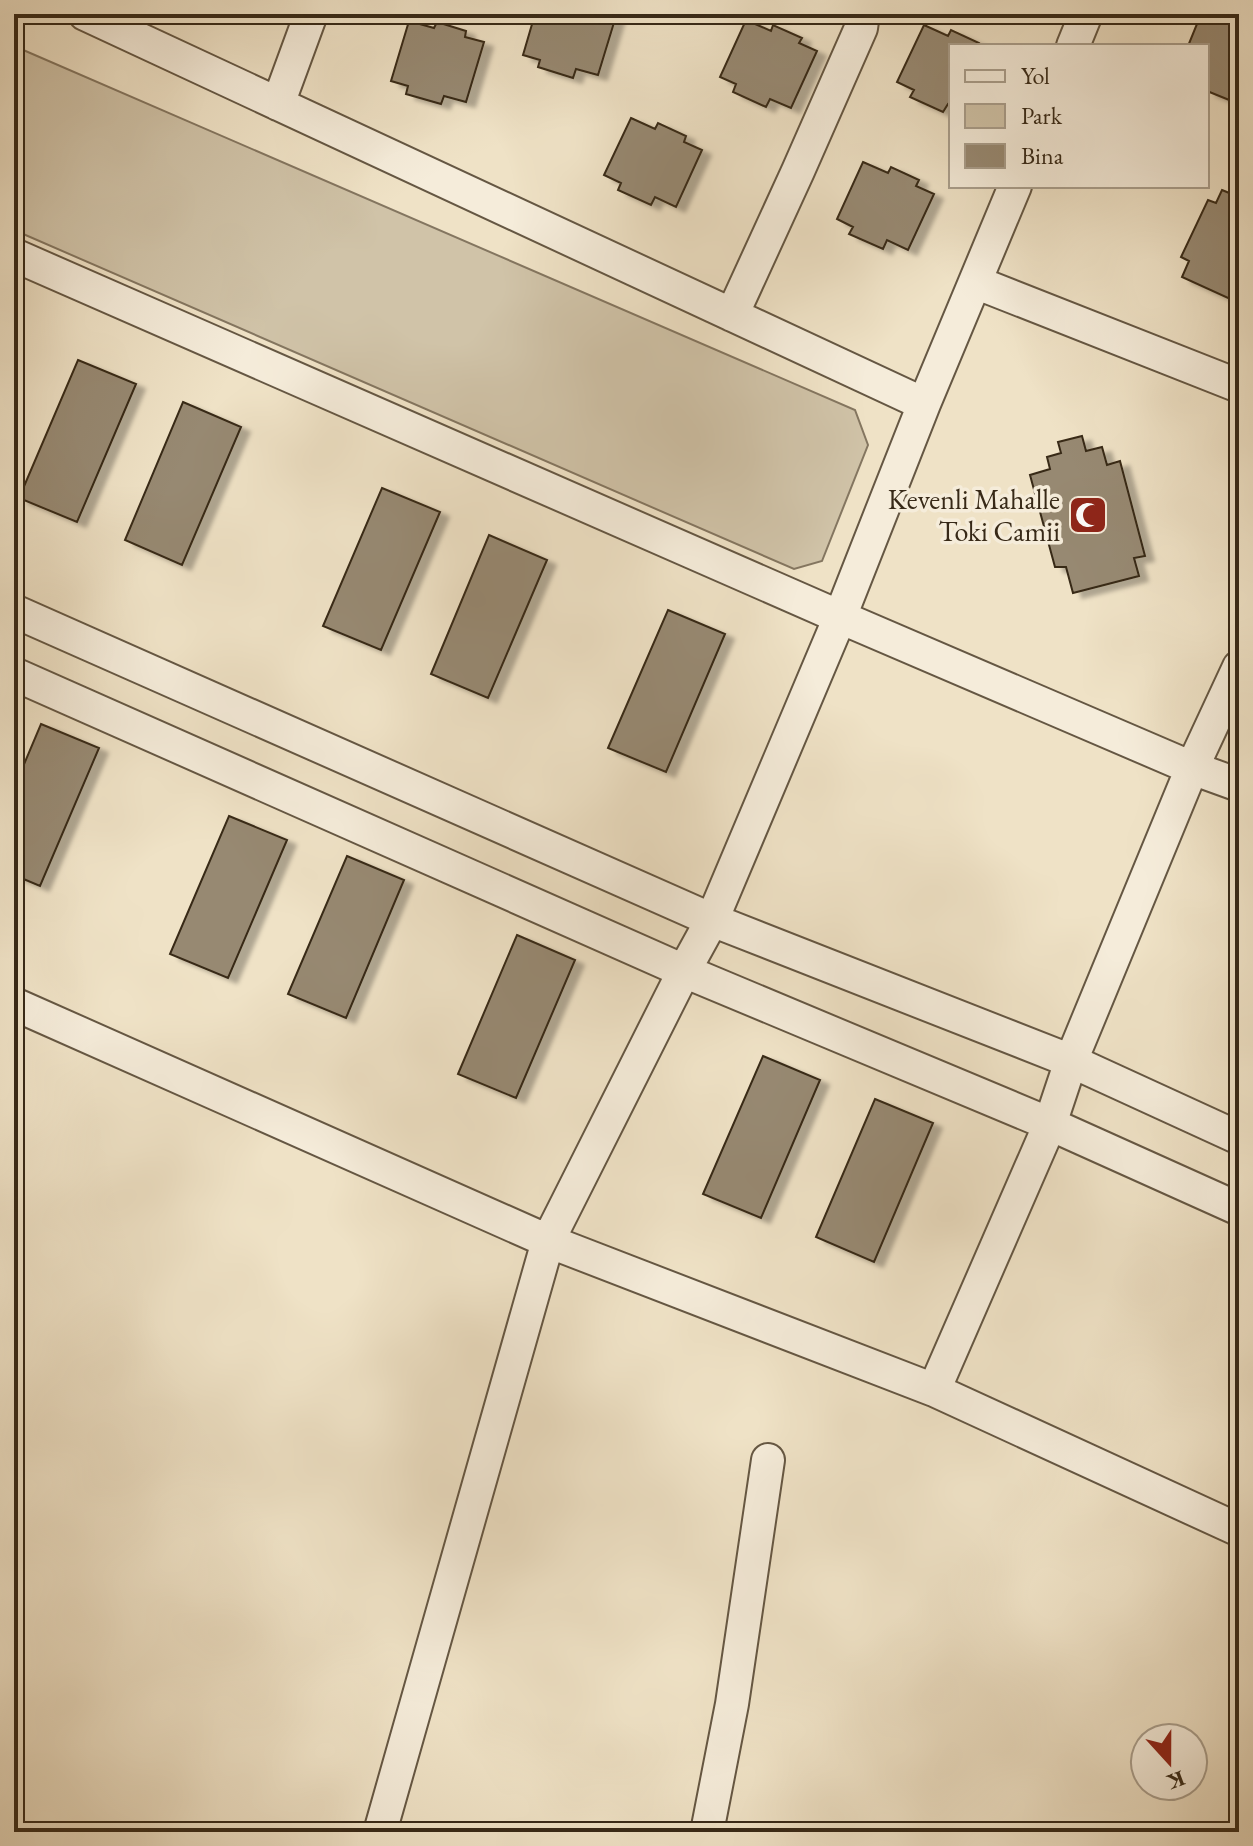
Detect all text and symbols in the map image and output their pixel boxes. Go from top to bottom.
legend [949,44,1209,188]
text: Yol [1021,60,1050,91]
text: Park [1021,100,1063,131]
text: Bina [1021,140,1064,171]
place label: Kevenli Mahalle Toki Camii [888,481,1060,549]
mosque icon: Kevenli Mahalle Toki Camii [1067,494,1109,536]
north arrow [1129,1722,1209,1802]
text: K [1163,1764,1189,1797]

